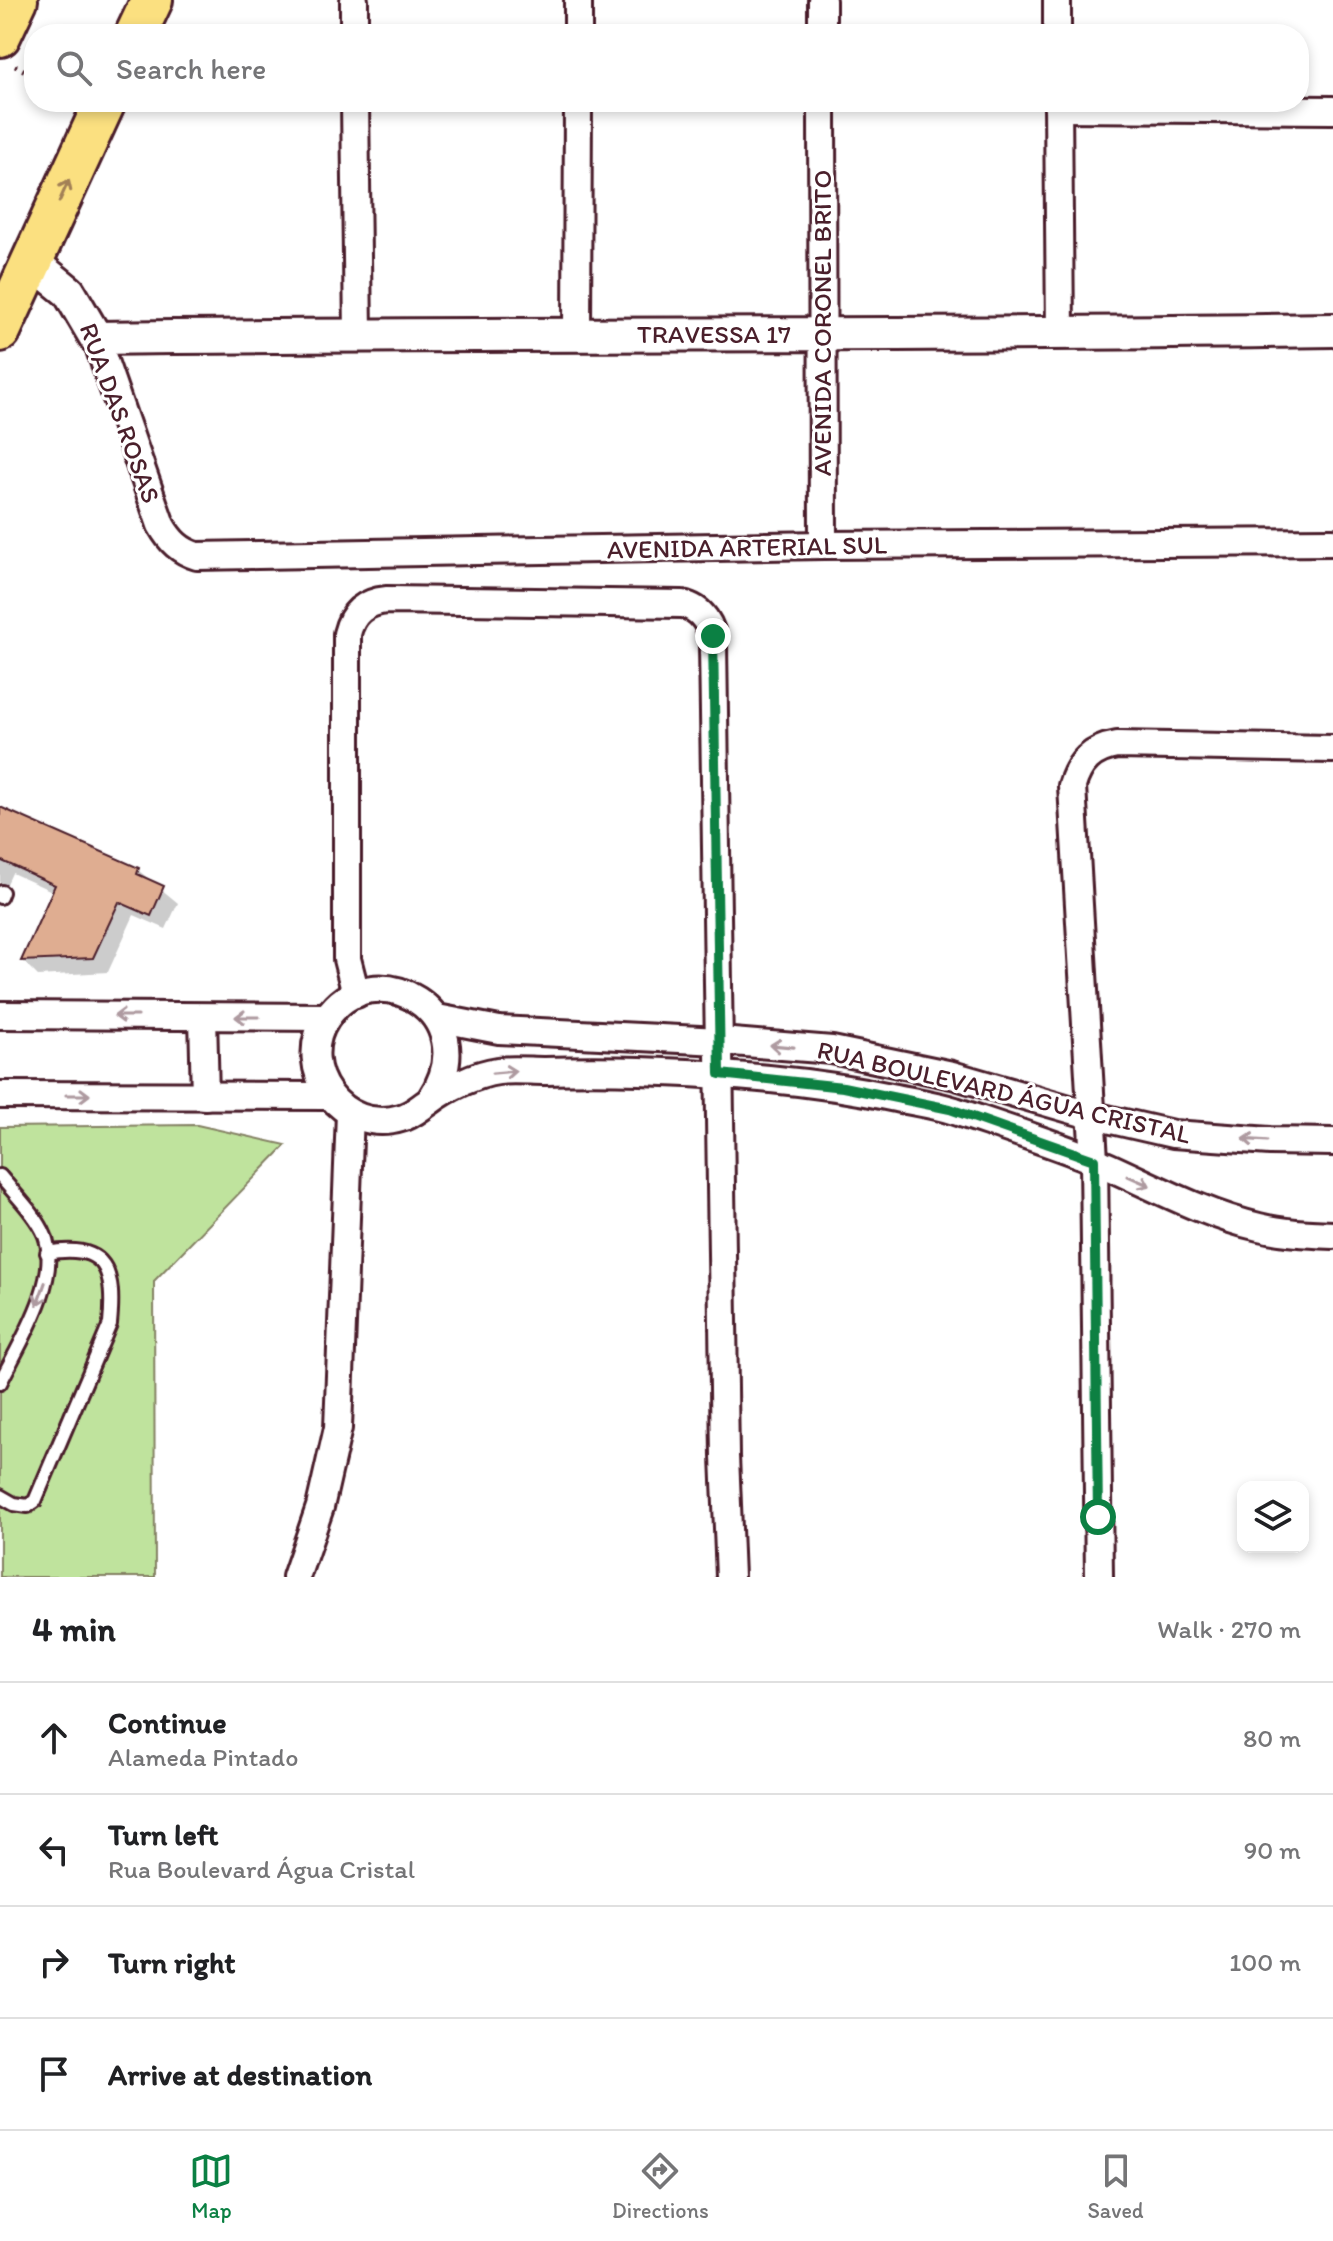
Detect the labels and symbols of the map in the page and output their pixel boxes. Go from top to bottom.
street label: AVENIDA CORONEL BRITO [806,170,838,476]
one-way arrow [58,180,73,204]
street label: TRAVESSA 17 [637,318,791,350]
street label: RUA DAS ROSAS [73,319,167,507]
street label: AVENIDA ARTERIAL SUL [607,529,887,565]
route end [695,618,731,654]
one-way arrow [113,1008,140,1024]
one-way arrow [234,1009,261,1025]
street label: RUA BOULEVARD ÁGUA CRISTAL [814,1033,1194,1151]
one-way arrow [769,1038,796,1053]
one-way arrow [490,1064,517,1079]
one-way arrow [64,1088,91,1103]
one-way arrow [1242,1132,1269,1147]
one-way arrow [1127,1174,1151,1189]
one-way arrow [33,1281,47,1305]
route start [1080,1499,1116,1535]

